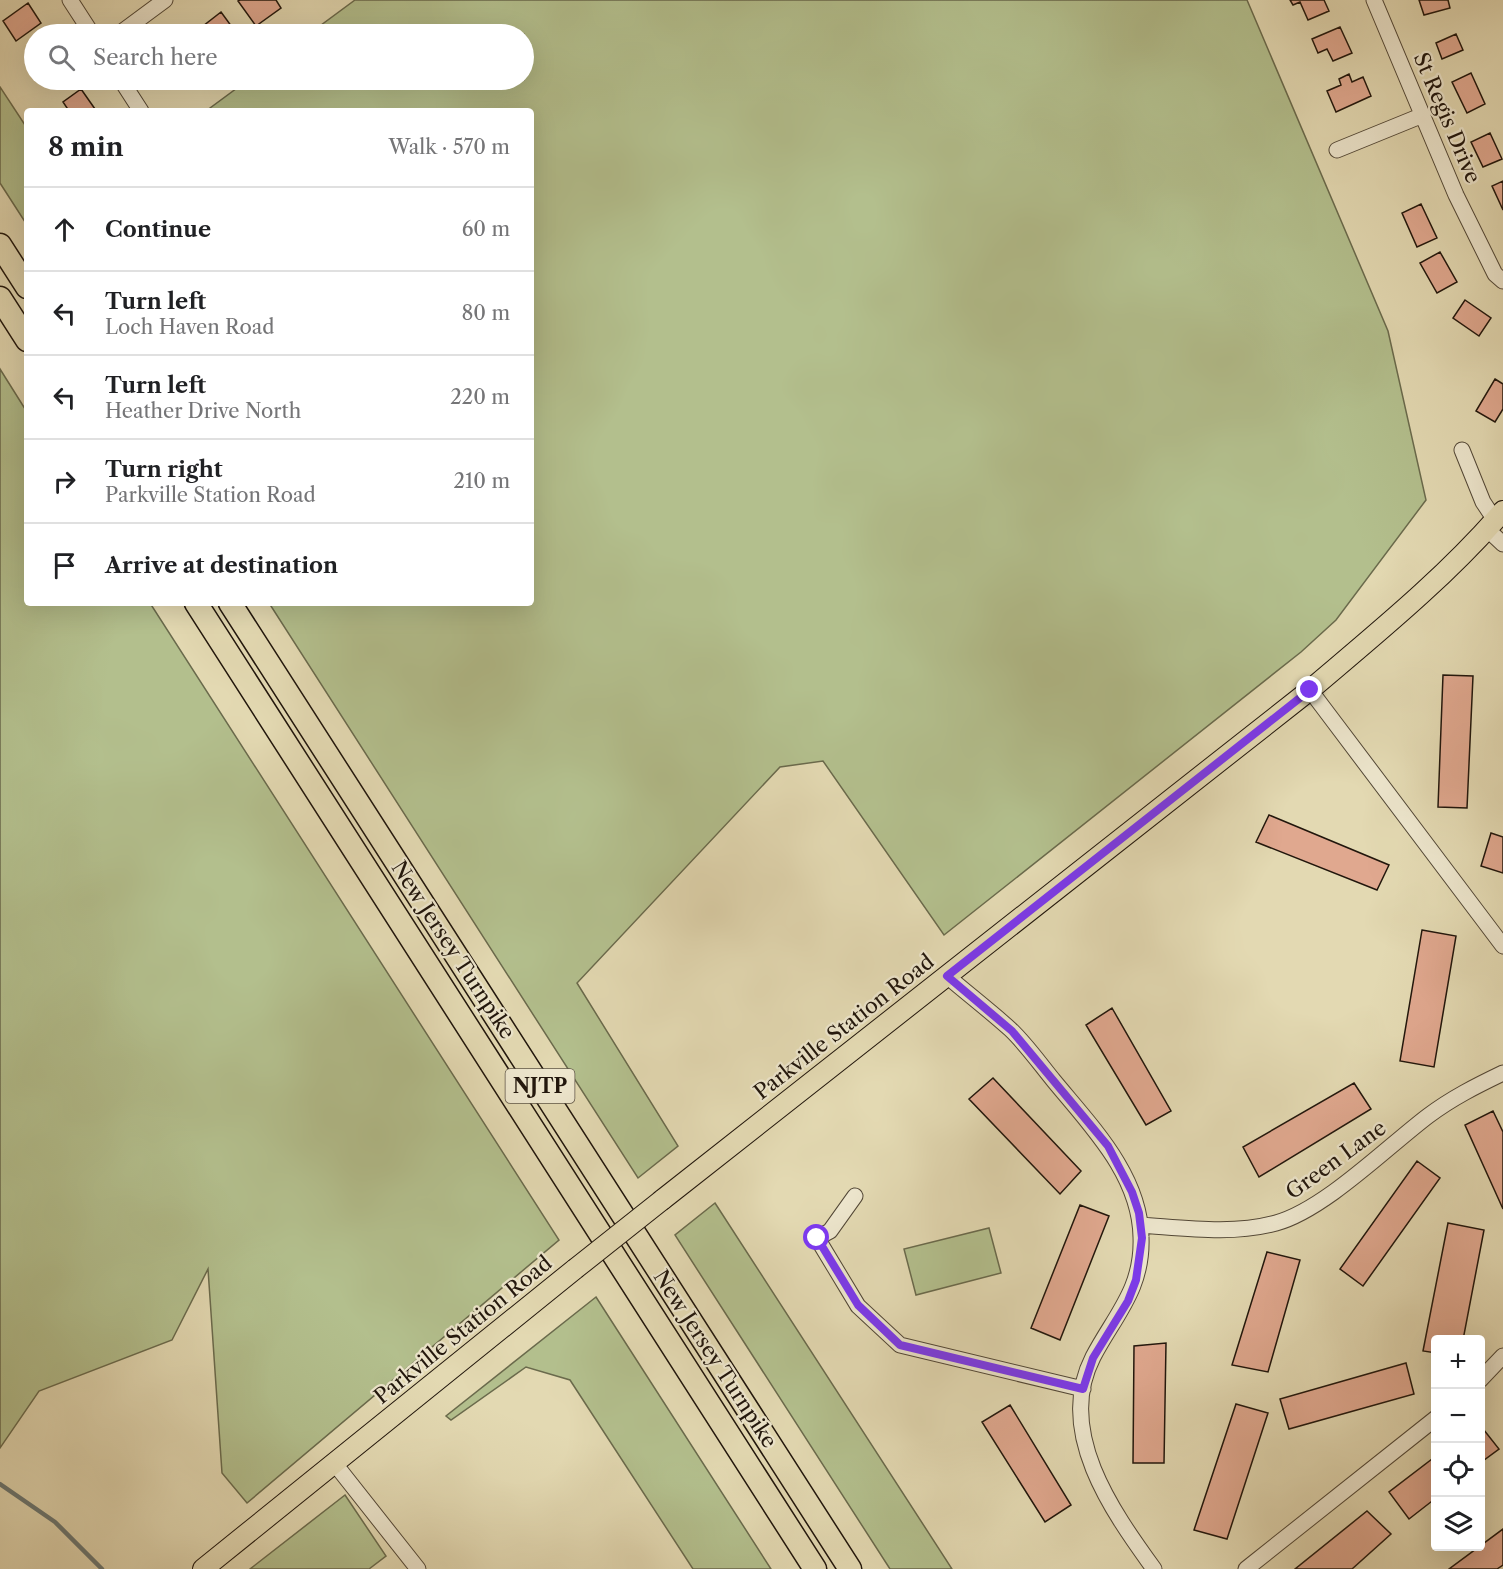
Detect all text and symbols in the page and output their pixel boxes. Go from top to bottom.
search box [24,24,534,90]
icon: search [45,41,78,74]
text: Search here [93,44,218,71]
street label: St Regis Drive [1409,49,1486,187]
text: 8 min [48,131,124,163]
text: Walk · 570 m [389,135,510,159]
icon: ahead [48,213,81,246]
text: Continue [105,216,211,243]
text: 60 m [462,217,510,241]
text: Turn left [105,288,206,315]
icon: left [48,297,81,330]
text: 80 m [462,301,510,325]
text: Loch Haven Road [105,315,275,339]
text: Turn left [105,372,206,399]
icon: left [48,381,81,414]
text: 220 m [450,385,510,409]
text: Heather Drive North [105,399,301,423]
text: Turn right [105,456,223,483]
icon: right [48,465,81,498]
text: 210 m [453,469,510,493]
text: Parkville Station Road [105,483,316,507]
icon: arrive [48,549,81,582]
text: Arrive at destination [105,552,338,579]
route end [1296,676,1322,702]
street label: New Jersey Turnpike [386,856,520,1043]
street label: Parkville Station Road [749,949,939,1105]
road number: NJTP [506,1069,574,1103]
street label: Green Lane [1281,1115,1391,1204]
route start [803,1224,829,1250]
street label: Parkville Station Road [369,1250,557,1409]
street label: New Jersey Turnpike [648,1265,782,1452]
map controls [1431,1335,1485,1551]
button: + [1431,1335,1485,1389]
button: − [1431,1389,1485,1443]
button: locate [1431,1443,1485,1497]
button: layers [1431,1497,1485,1551]

